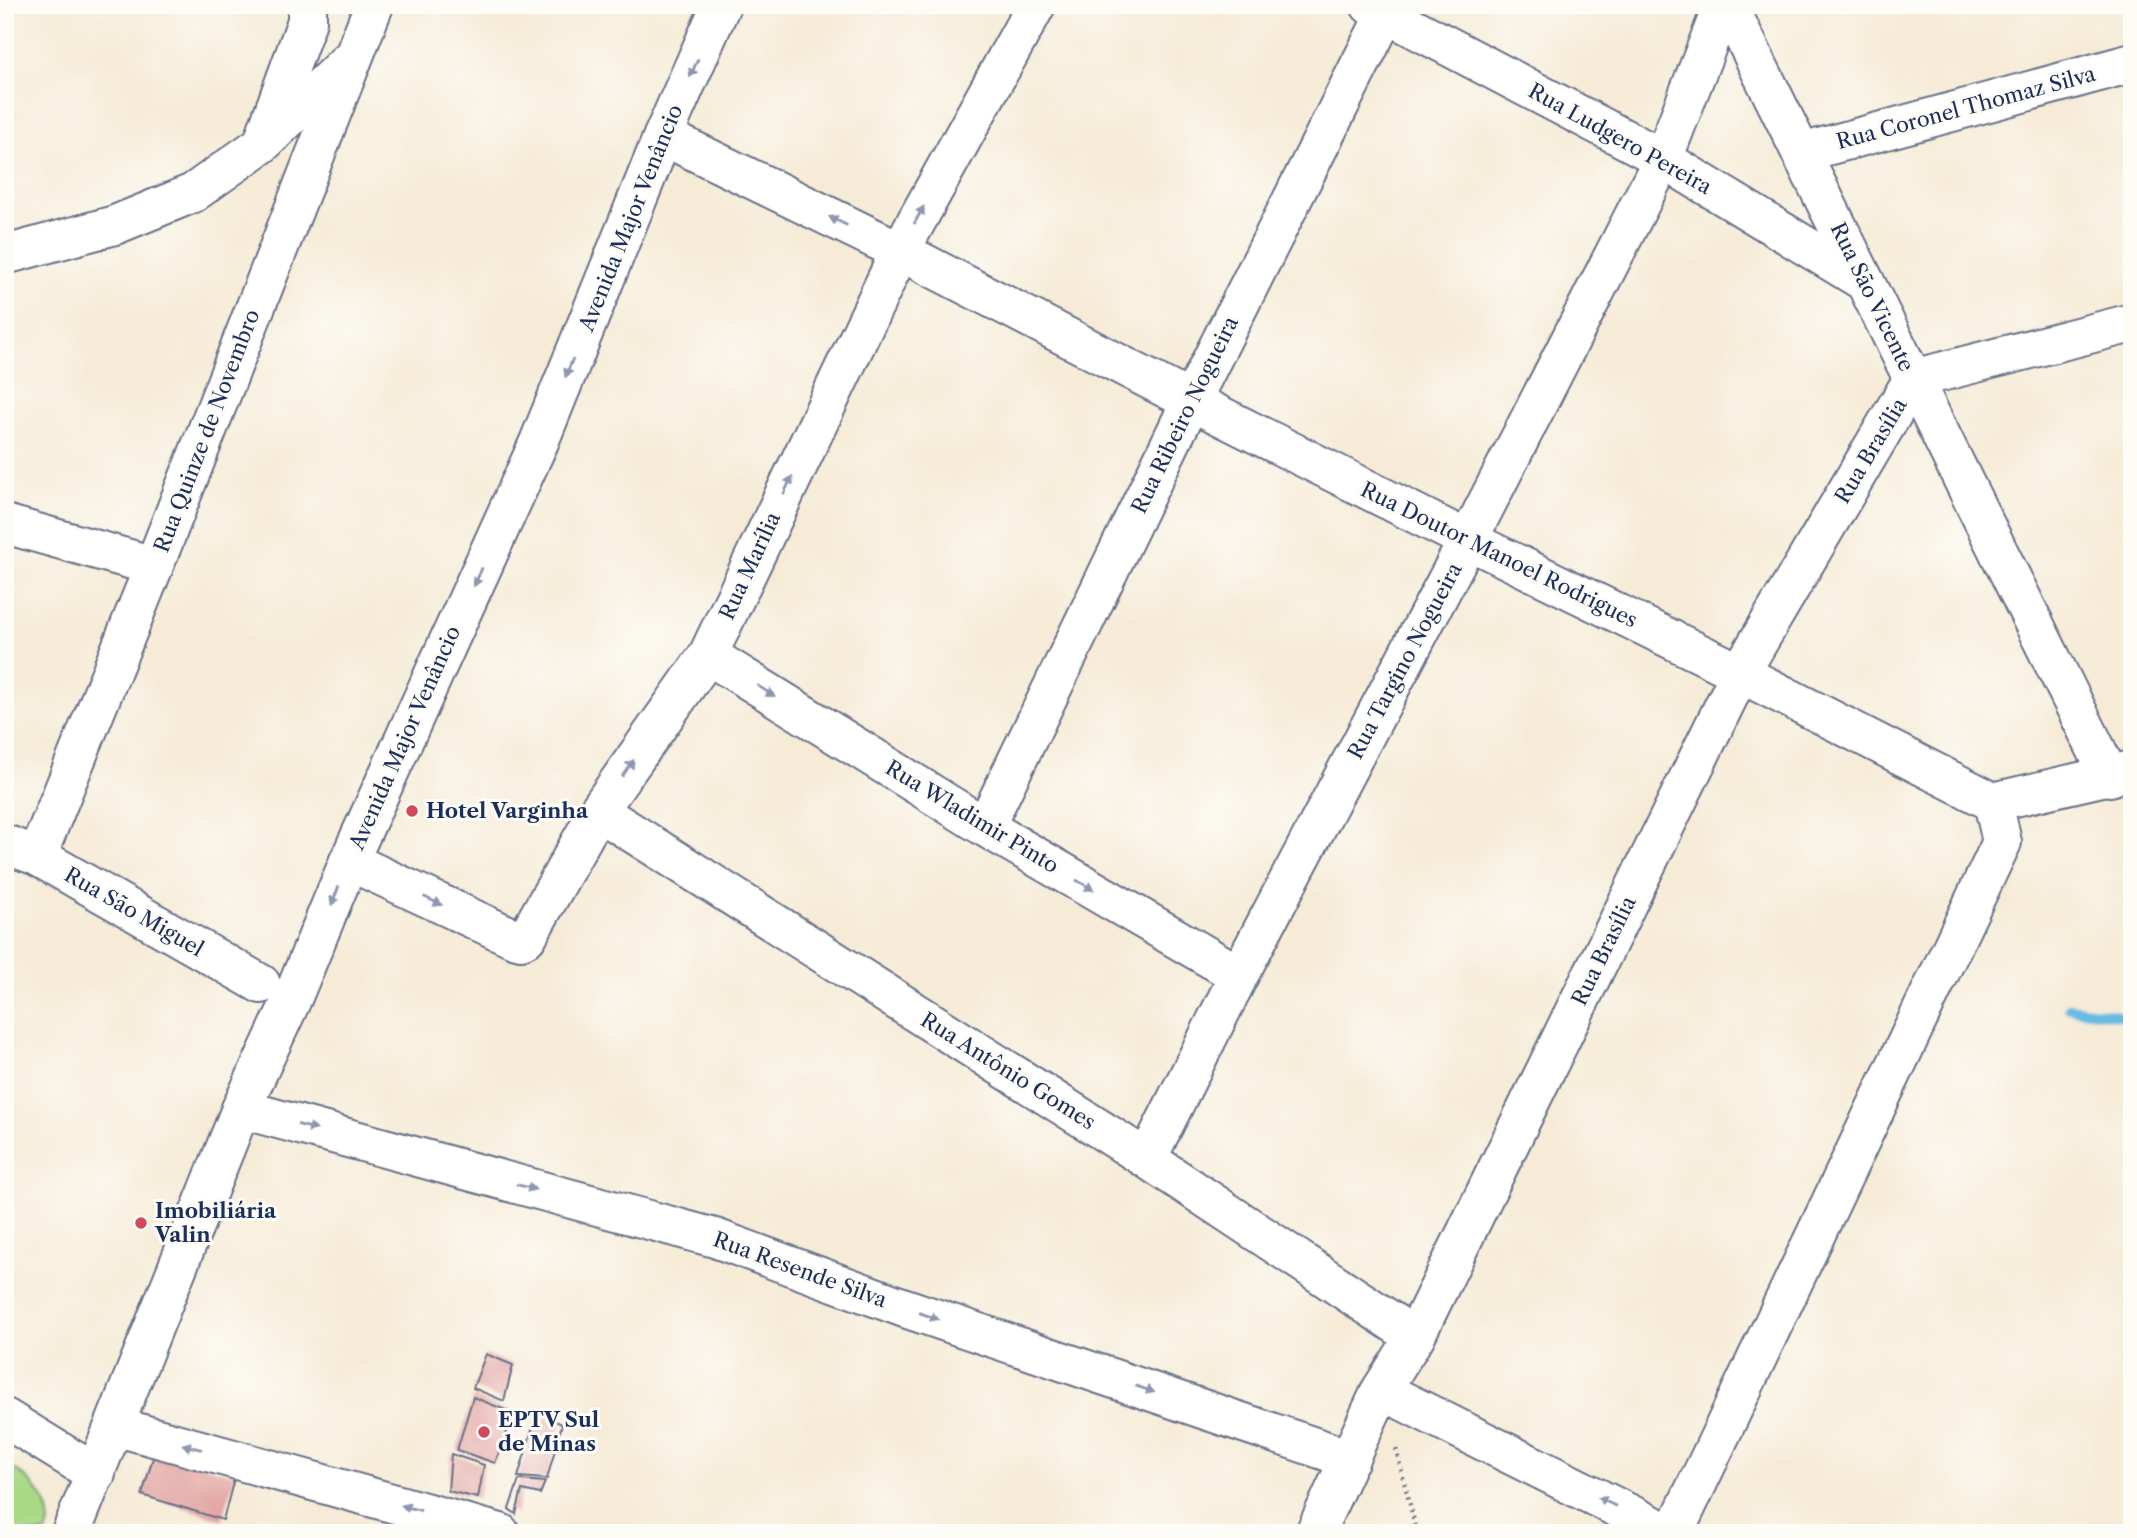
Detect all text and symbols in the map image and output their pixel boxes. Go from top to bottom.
one-way arrow [688,57,699,78]
street label: Rua Coronel Thomaz Silva [1834,61,2099,154]
street label: Rua Ludgero Pereira [1524,78,1717,200]
street label: Avenida Major Venâncio [573,101,688,336]
one-way arrow [913,205,925,225]
one-way arrow [828,215,848,226]
street label: Rua São Vicente [1826,218,1919,375]
street label: Rua Quinze de Novembro [149,306,264,556]
street label: Rua Ribeiro Nogueira [1126,311,1244,517]
one-way arrow [563,358,574,379]
street label: Rua Brasília [1829,393,1912,508]
one-way arrow [783,475,794,496]
street label: Rua Doutor Manoel Rodrigues [1357,477,1642,633]
street label: Rua Marília [714,507,786,624]
street label: Rua Targino Nogueira [1342,558,1467,763]
one-way arrow [472,567,484,587]
street label: Avenida Major Venâncio [343,622,465,855]
one-way arrow [756,684,775,697]
street label: Rua Wladimir Pinto [881,755,1063,878]
one-way arrow [621,759,635,777]
place label: Hotel Varginha [426,798,589,823]
marker: Hotel Varginha [404,803,420,819]
street label: Rua São Miguel [60,862,208,961]
one-way arrow [1076,879,1095,892]
one-way arrow [329,886,340,907]
street label: Rua Brasília [1566,891,1641,1009]
one-way arrow [423,895,443,906]
street label: Rua Antônio Gomes [916,1007,1100,1134]
one-way arrow [296,1122,318,1133]
one-way arrow [516,1182,537,1192]
place label: Imobiliária Valin [154,1198,277,1247]
marker: Imobiliária Valin [133,1215,149,1231]
street label: Rua Resende Silva [710,1227,891,1313]
one-way arrow [919,1311,940,1322]
one-way arrow [1134,1384,1155,1395]
place label: EPTV Sul de Minas [498,1407,599,1456]
marker: EPTV Sul de Minas [476,1424,492,1440]
one-way arrow [181,1442,202,1452]
one-way arrow [1597,1497,1617,1508]
one-way arrow [400,1502,422,1513]

